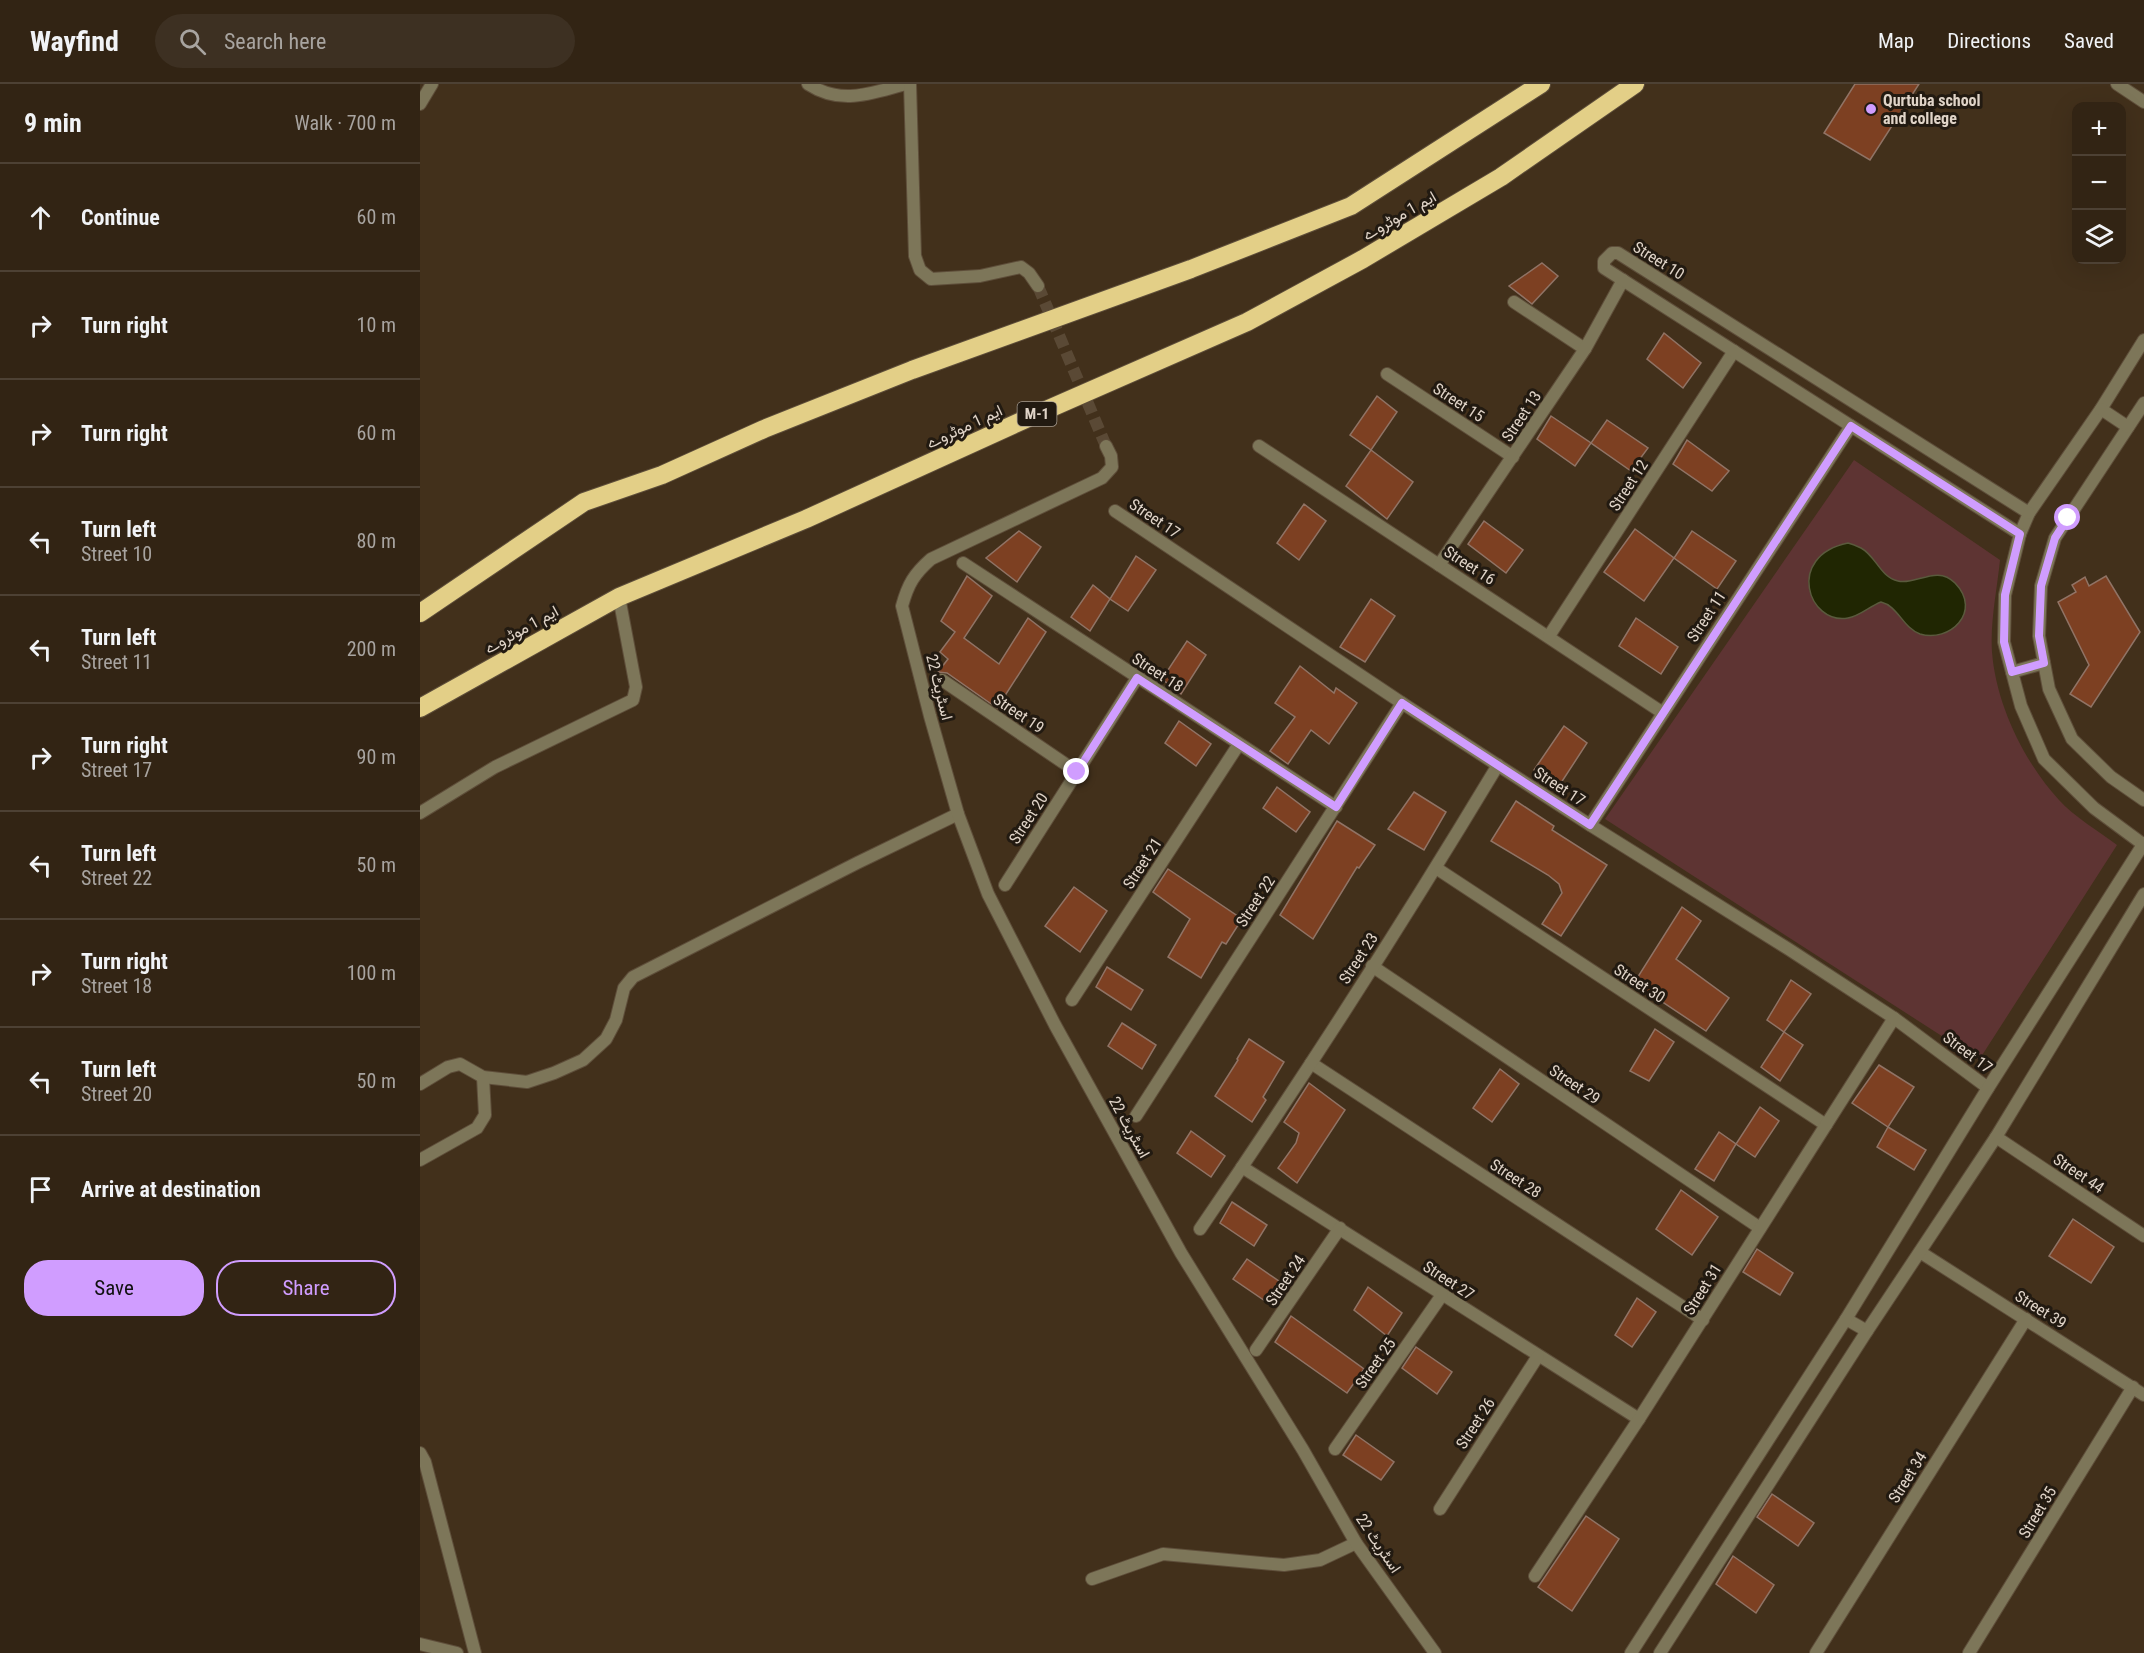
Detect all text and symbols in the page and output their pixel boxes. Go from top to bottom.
search box [155,14,575,68]
text: Wayfind [30,25,119,58]
icon: search [176,25,209,58]
text: Search here [224,29,326,54]
text: Map [1878,29,1914,53]
text: Directions [1947,29,2031,53]
text: Saved [2064,29,2114,53]
place label: Qurtuba school and college [1883,91,1981,128]
marker: Qurtuba school and college [1864,102,1878,116]
map controls [2072,102,2126,264]
button: + [2072,102,2126,156]
text: 9 min [24,108,82,138]
text: Walk · 700 m [295,111,396,135]
button: − [2072,156,2126,210]
street label: ایم 1 موٹروے [1359,187,1440,245]
icon: ahead [24,201,57,234]
text: Continue [81,205,160,230]
text: 60 m [357,205,396,229]
button: layers [2072,210,2126,264]
street label: Street 10 [1630,237,1688,284]
icon: right [24,309,57,342]
text: Turn right [81,313,168,338]
text: 10 m [357,313,396,337]
street label: Street 15 [1430,379,1488,426]
street label: Street 13 [1498,387,1545,445]
street label: ایم 1 موٹروے [923,401,1006,453]
road number: M-1 [1018,402,1056,426]
icon: right [24,417,57,450]
text: Turn right [81,421,168,446]
text: 60 m [357,421,396,445]
street label: Street 12 [1605,456,1652,514]
street label: Street 17 [1126,495,1184,542]
route start [2054,504,2080,530]
text: Turn left [81,517,156,542]
icon: left [24,525,57,558]
text: 80 m [357,529,396,553]
text: Street 10 [81,542,152,566]
street label: Street 16 [1441,542,1499,589]
street label: Street 11 [1683,587,1730,645]
street label: ایم 1 موٹروے [481,601,562,658]
text: Turn left [81,625,156,650]
icon: left [24,633,57,666]
text: 200 m [347,637,396,661]
street label: Street 18 [1129,649,1187,696]
text: Street 11 [81,650,152,674]
street label: اسٹریٹ 22 [921,652,957,722]
street label: Street 19 [990,690,1048,737]
text: Turn right [81,733,168,758]
icon: right [24,741,57,774]
text: 90 m [357,745,396,769]
text: Street 17 [81,758,152,782]
route end [1063,758,1089,784]
street label: Street 17 [1531,763,1589,810]
street label: Street 20 [1005,789,1052,847]
street label: Street 21 [1119,834,1166,892]
text: Turn left [81,841,156,866]
icon: left [24,849,57,882]
text: 50 m [357,853,396,877]
text: Street 22 [81,866,152,890]
street label: Street 22 [1232,872,1279,930]
street label: Street 23 [1335,929,1382,987]
text: Turn right [81,949,168,974]
icon: right [24,957,57,990]
street label: Street 30 [1611,960,1669,1007]
text: 100 m [347,961,396,985]
text: Street 18 [81,974,152,998]
street label: Street 17 [1939,1028,1996,1077]
text: Turn left [81,1057,156,1082]
street label: Street 29 [1546,1061,1604,1108]
icon: left [24,1065,57,1098]
text: 50 m [357,1069,396,1093]
text: Street 20 [81,1082,152,1106]
street label: اسٹریٹ 22 [1104,1093,1154,1162]
street label: Street 44 [2050,1150,2108,1197]
street label: Street 28 [1487,1155,1545,1202]
icon: arrive [24,1173,57,1206]
text: Arrive at destination [81,1177,261,1202]
street label: Street 24 [1262,1251,1309,1309]
street label: Street 27 [1420,1257,1478,1304]
button: Save [24,1260,204,1316]
button: Share [216,1260,396,1316]
street label: Street 31 [1679,1260,1726,1318]
street label: Street 39 [2012,1286,2070,1333]
street label: Street 25 [1351,1334,1400,1392]
street label: Street 26 [1452,1394,1499,1452]
street label: Street 34 [1884,1448,1931,1506]
street label: Street 35 [2015,1483,2060,1542]
street label: اسٹریٹ 22 [1351,1510,1405,1577]

